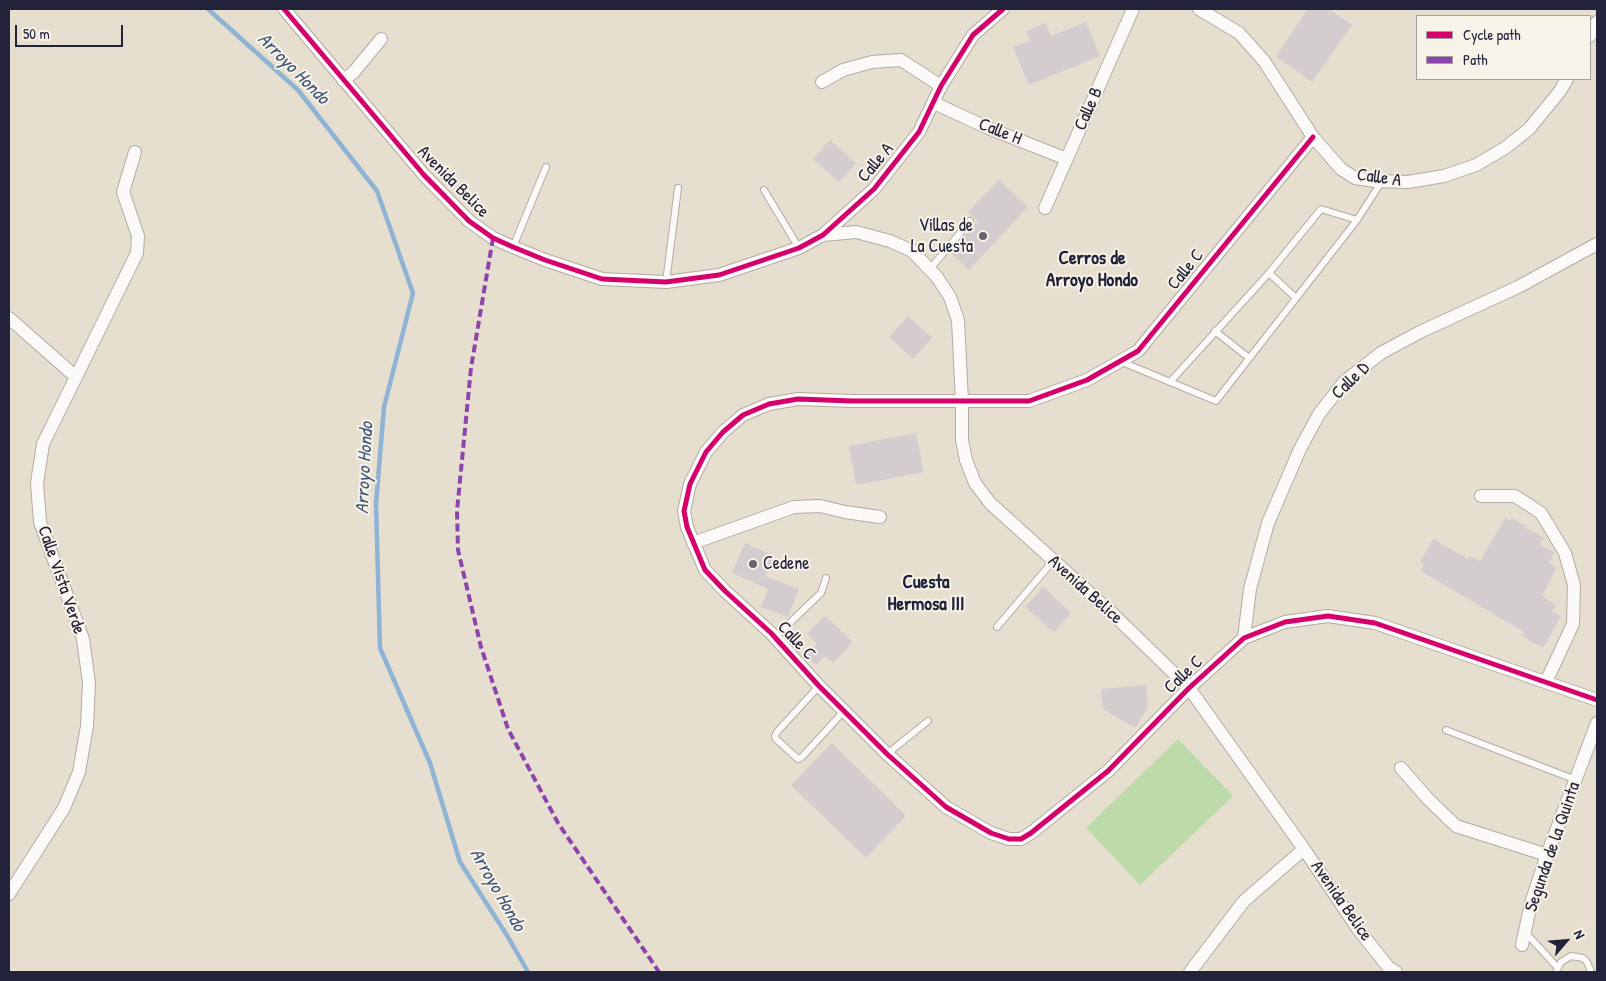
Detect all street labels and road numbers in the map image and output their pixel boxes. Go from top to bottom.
street label: Calle B [1070,84,1108,134]
street label: Calle H [975,114,1025,150]
street label: Calle A [853,139,899,187]
street label: Avenida Belice [413,142,493,222]
street label: Calle A [1355,164,1403,192]
street label: Calle C [1163,245,1209,295]
street label: Calle D [1327,358,1375,404]
street label: Calle Vista Verde [32,523,90,637]
street label: Avenida Belice [1043,551,1127,629]
street label: Calle C [772,617,820,665]
street label: Calle C [1160,651,1208,699]
street label: Segunda de la Quinta [1521,779,1585,915]
street label: Avenida Belice [1306,857,1376,945]

